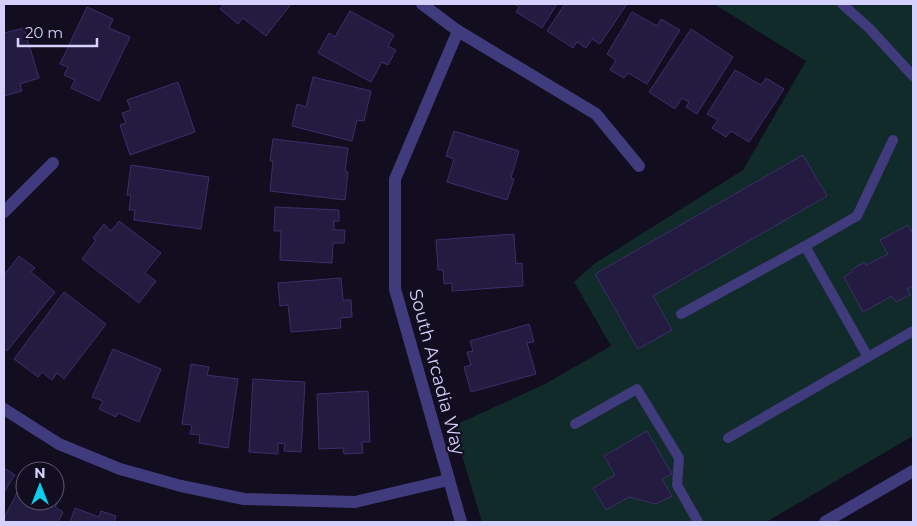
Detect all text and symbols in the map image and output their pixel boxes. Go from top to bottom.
scale bar [18,15,96,47]
text: 20 m [25,23,63,42]
street label: South Arcadia Way [404,287,470,458]
north arrow [15,461,65,511]
text: N [34,464,46,482]

